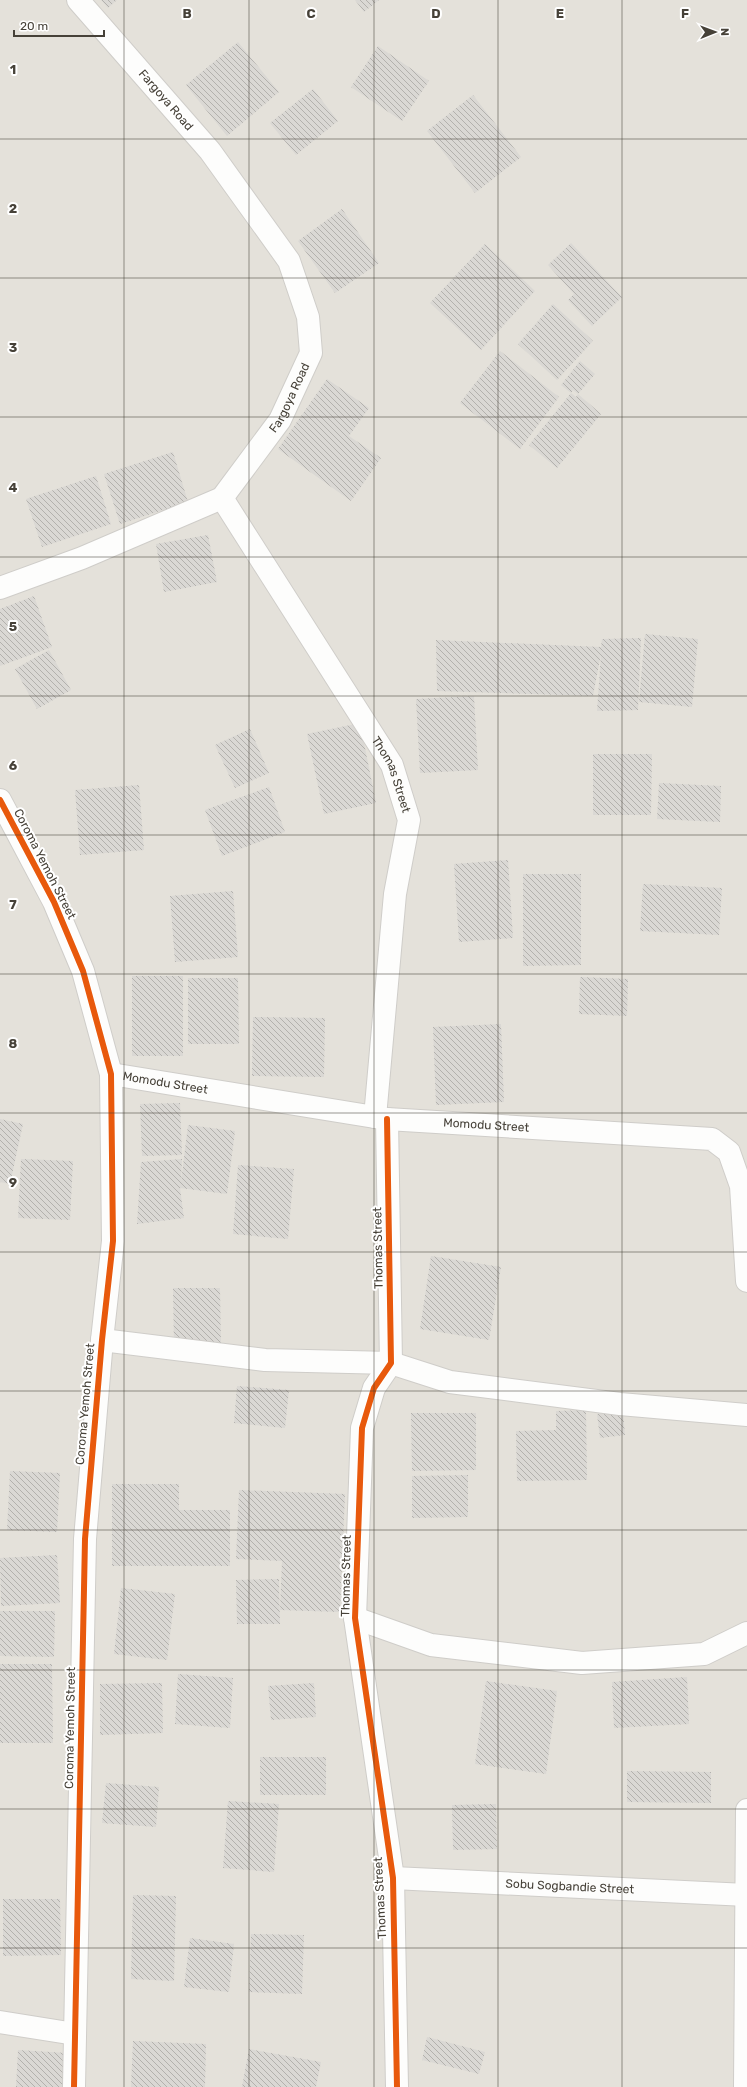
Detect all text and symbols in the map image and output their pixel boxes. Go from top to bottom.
text: B [182,6,192,21]
text: C [306,6,316,21]
text: D [431,6,441,21]
text: E [556,6,564,21]
text: F [681,6,689,21]
scale bar [14,12,104,38]
north arrow [695,12,735,52]
text: 20 m [20,19,48,33]
text: N [718,28,731,36]
text: 1 [10,62,16,77]
street label: Fargoya Road [136,67,196,133]
text: 2 [9,201,17,216]
text: 3 [9,340,18,355]
street label: Fargoya Road [266,361,312,435]
text: 4 [9,480,18,495]
text: 5 [9,619,17,634]
street label: Thomas Street [369,734,413,815]
text: 6 [9,758,18,773]
street label: Coroma Yemoh Street [11,806,79,922]
text: 7 [9,897,17,912]
text: 8 [9,1036,18,1051]
street label: Momodu Street [122,1069,209,1097]
street label: Momodu Street [443,1115,530,1135]
text: 9 [9,1175,17,1190]
street label: Thomas Street [370,1207,386,1289]
street label: Coroma Yemoh Street [73,1342,97,1465]
street label: Thomas Street [338,1535,354,1617]
street label: Coroma Yemoh Street [62,1667,78,1789]
street label: Thomas Street [371,1856,389,1939]
street label: Sobu Sogbandie Street [505,1876,635,1897]

